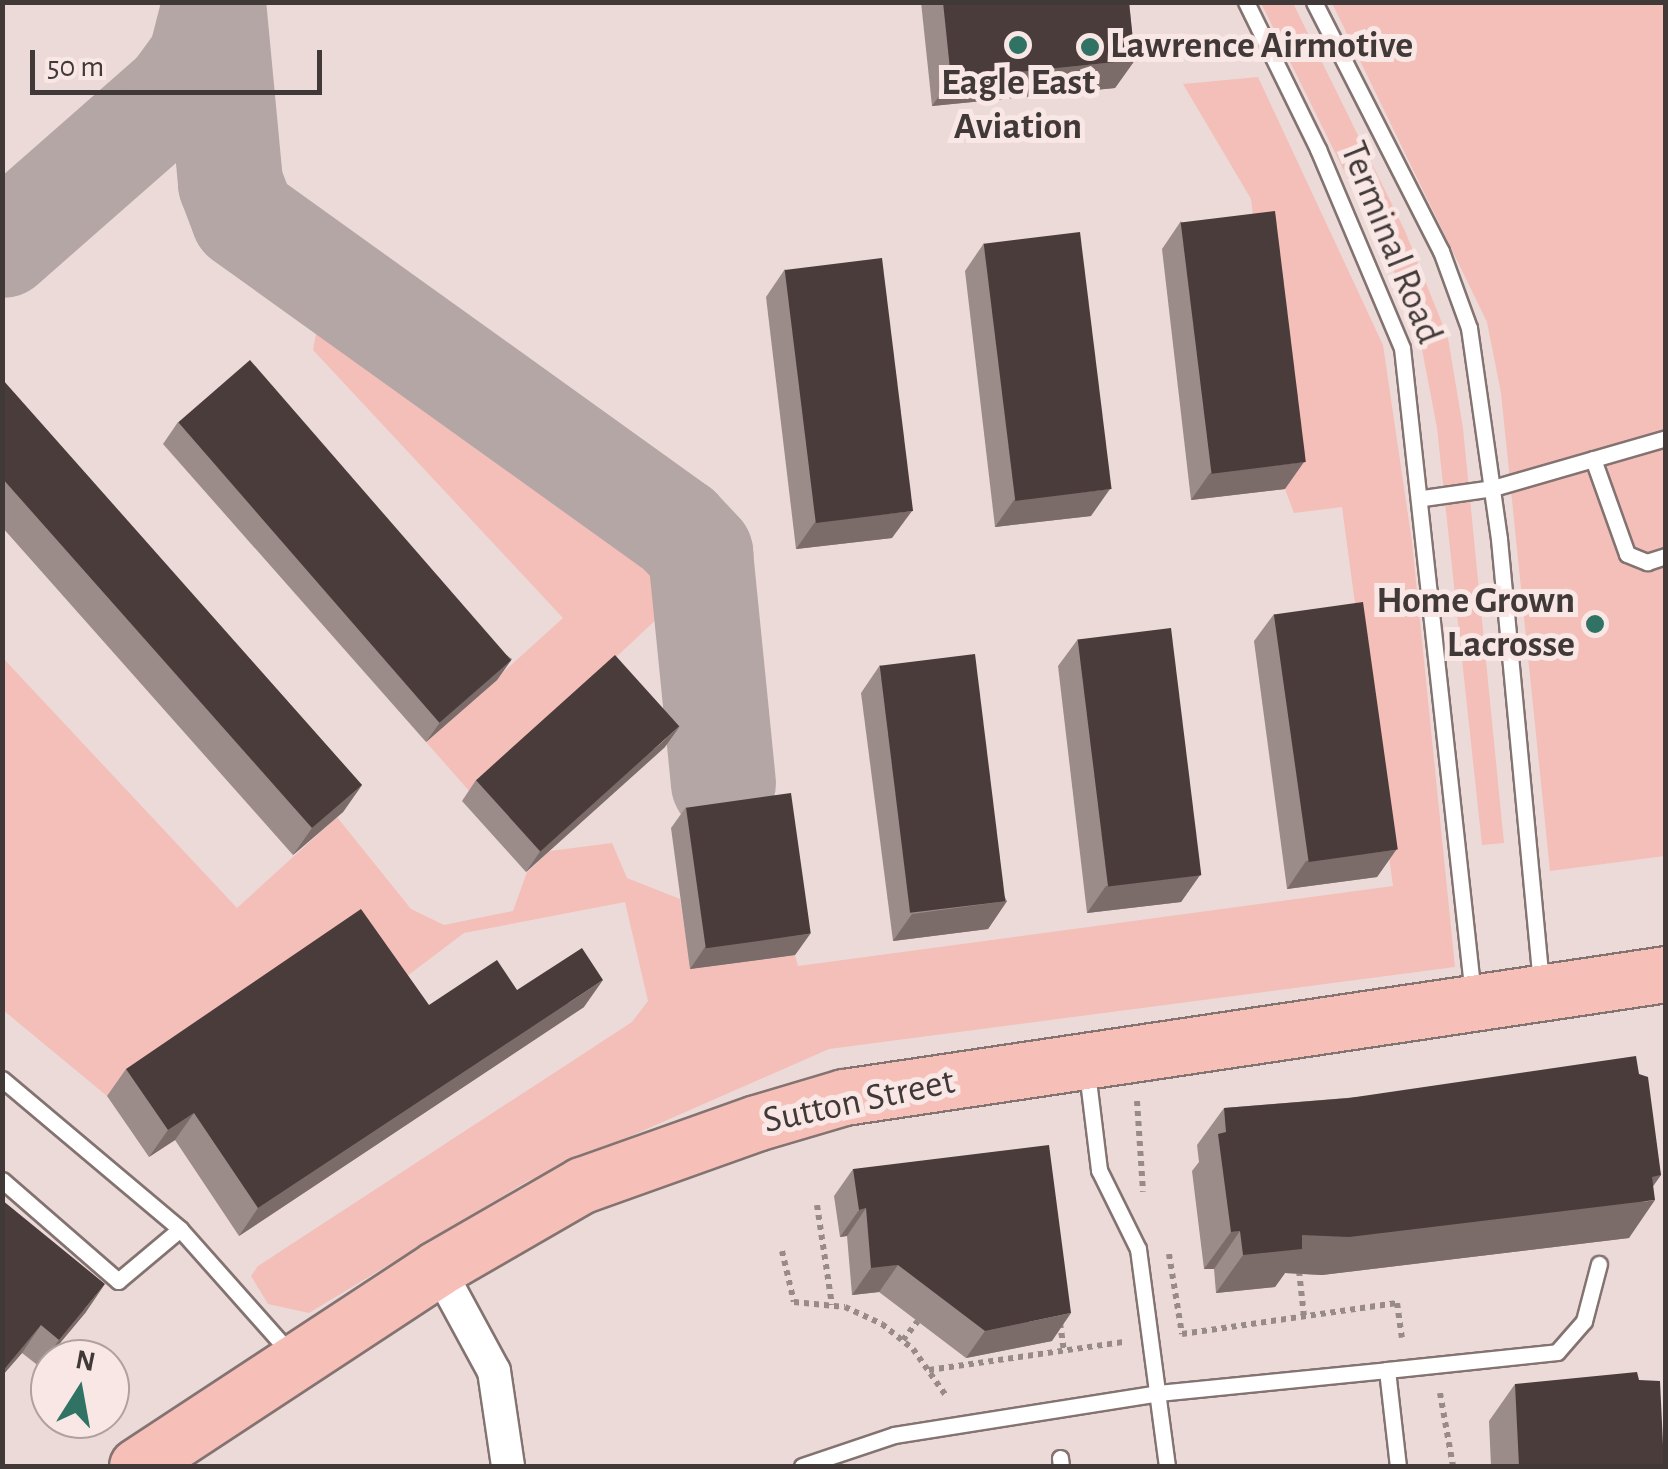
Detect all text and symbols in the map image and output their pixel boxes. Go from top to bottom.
place label: Lawrence Airmotive [1110,24,1413,70]
scale bar [35,30,328,92]
marker: Eagle East Aviation [1007,34,1029,56]
marker: Lawrence Airmotive [1079,36,1101,58]
text: 50 m [47,52,104,82]
place label: Eagle East Aviation [941,61,1095,150]
street label: Terminal Road [1329,135,1451,351]
place label: Home Grown Lacrosse [1376,579,1575,668]
marker: Home Grown Lacrosse [1584,613,1606,635]
street label: Sutton Street [759,1059,959,1145]
north arrow [30,1339,130,1439]
text: N [73,1346,98,1377]

